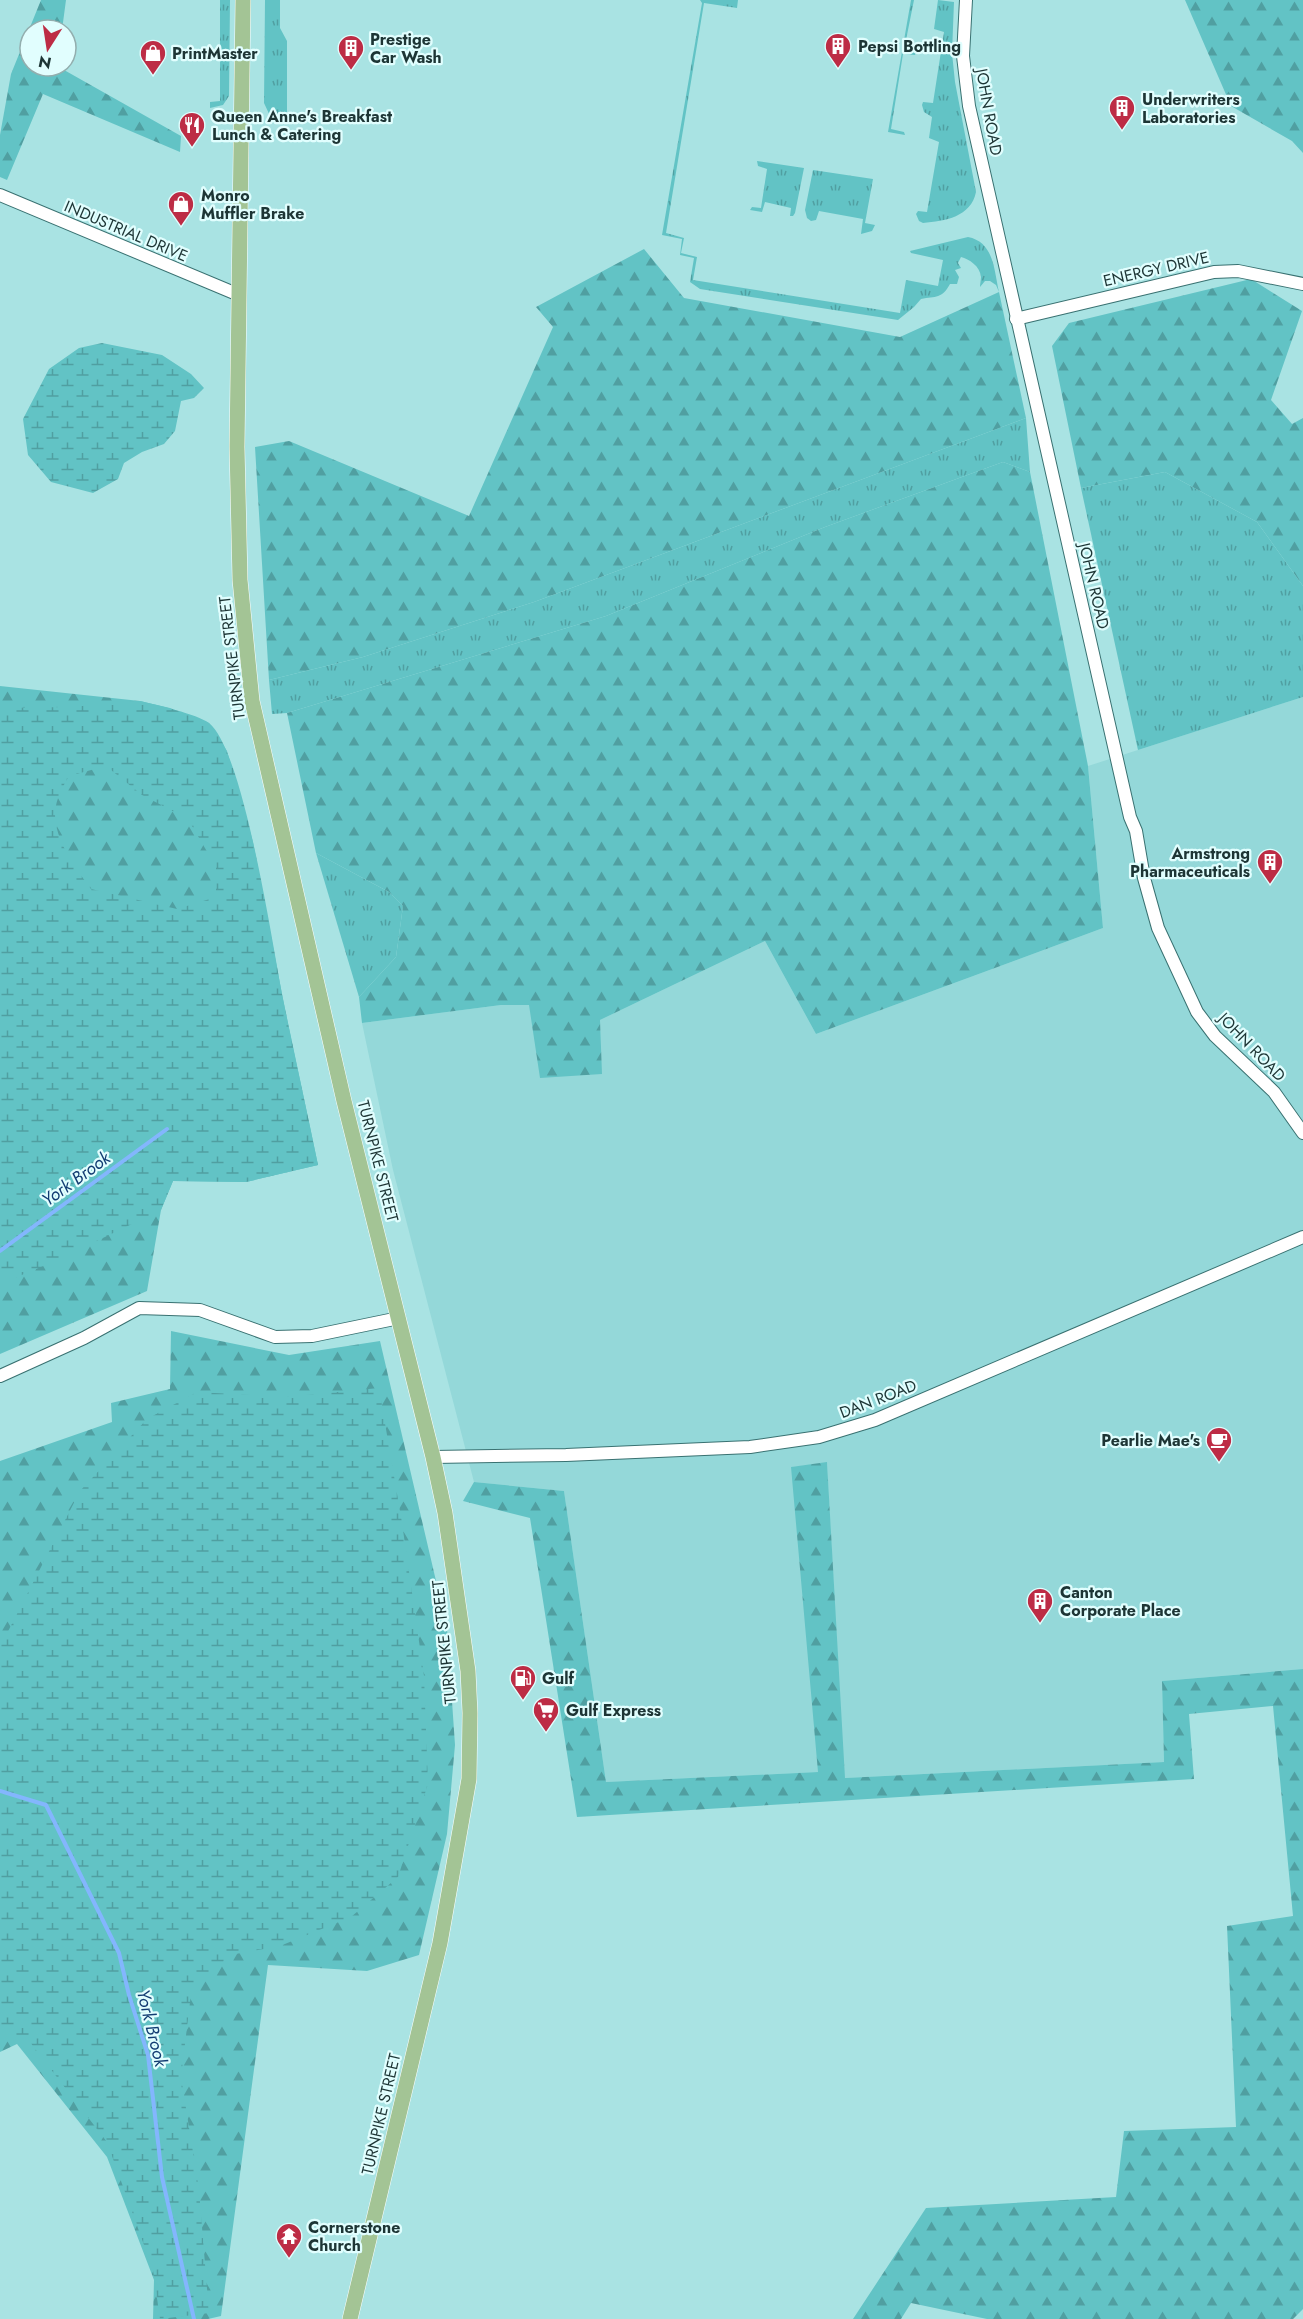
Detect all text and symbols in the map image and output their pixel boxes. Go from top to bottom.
north arrow [18,18,78,78]
place label: Prestige Car Wash [370,28,442,69]
building icon: Pepsi Bottling [823,31,853,69]
building icon: Prestige Car Wash [336,33,366,71]
place label: Pepsi Bottling [858,35,961,58]
shop icon: PrintMaster [138,38,168,76]
place label: PrintMaster [172,42,258,65]
text: N [36,50,54,75]
street label: JOHN ROAD [970,65,1008,157]
place label: Underwriters Laboratories [1142,88,1240,129]
building icon: Underwriters Laboratories [1107,93,1137,131]
place label: Queen Anne's Breakfast Lunch & Catering [212,105,393,146]
restaurant icon: Queen Anne's Breakfast Lunch & Catering [177,110,207,148]
place label: Monro Muffler Brake [201,184,304,225]
shop icon: Monro Muffler Brake [166,189,196,227]
street label: INDUSTRIAL DRIVE [61,195,191,267]
street label: ENERGY DRIVE [1101,246,1211,292]
street label: JOHN ROAD [1072,539,1115,631]
street label: TURNPIKE STREET [213,594,251,721]
place label: Armstrong Pharmaceuticals [1130,842,1250,883]
building icon: Armstrong Pharmaceuticals [1255,847,1285,885]
street label: JOHN ROAD [1212,1006,1291,1087]
street label: TURNPIKE STREET [352,1098,404,1225]
water label: York Brook [36,1145,117,1213]
street label: DAN ROAD [836,1374,920,1424]
cafe icon: Pearlie Mae's [1204,1425,1234,1463]
place label: Pearlie Mae's [1101,1429,1200,1452]
street label: TURNPIKE STREET [426,1578,462,1705]
place label: Canton Corporate Place [1060,1581,1181,1622]
building icon: Canton Corporate Place [1025,1586,1055,1624]
fuel station icon: Gulf [508,1663,538,1701]
place label: Gulf [542,1667,576,1690]
supermarket icon: Gulf Express [531,1695,561,1733]
place label: Gulf Express [566,1699,661,1722]
water label: York Brook [130,1987,174,2071]
street label: TURNPIKE STREET [356,2050,406,2177]
place label: Cornerstone Church [308,2216,400,2257]
temple icon: Cornerstone Church [274,2221,304,2259]

